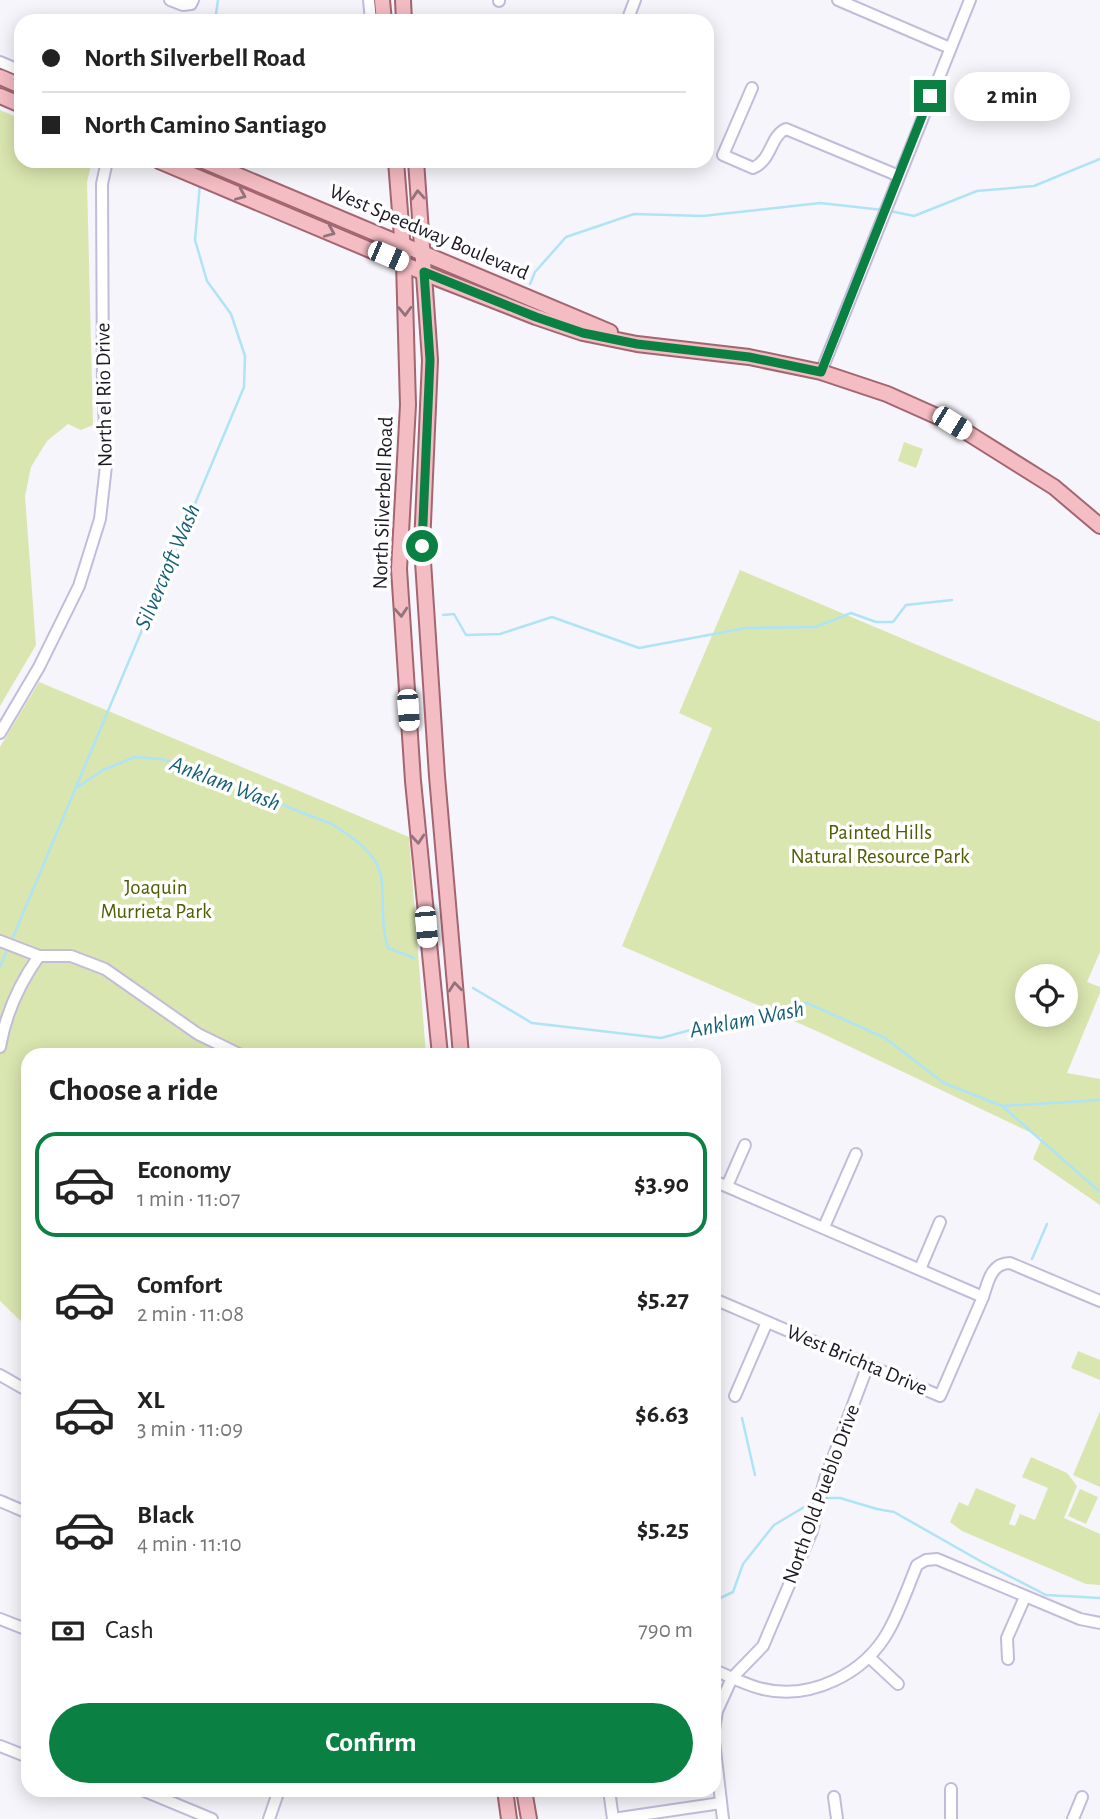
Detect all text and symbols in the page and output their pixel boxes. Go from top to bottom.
text: North Silverbell Road [84,45,306,71]
callout: 2 min [954,72,1070,120]
route end [914,80,946,112]
text: 2 min [986,85,1038,108]
text: North Camino Santiago [84,112,327,138]
street label: West Speedway Boulevard [326,180,532,284]
one-way arrow [234,187,246,201]
one-way arrow [411,189,426,200]
one-way arrow [322,224,335,238]
car [365,238,412,274]
one-way arrow [398,306,413,317]
street label: North el Rio Drive [92,323,116,467]
car [929,403,976,443]
street label: North Silverbell Road [369,416,397,590]
water label: Silvercroft Wash [131,501,205,633]
route start [406,530,438,562]
one-way arrow [394,607,409,618]
car [397,688,420,732]
water label: Anklam Wash [166,752,283,816]
park label: Painted Hills Natural Resource Park [790,822,970,867]
one-way arrow [410,834,425,845]
park label: Joaquin Murrieta Park [100,877,212,922]
car [414,905,439,949]
map controls [1015,964,1078,1027]
button: locate [1015,964,1078,1027]
one-way arrow [448,981,463,993]
water label: Anklam Wash [687,998,806,1043]
text: Choose a ride [49,1074,218,1106]
icon: car [53,1153,116,1216]
text: Economy [137,1157,231,1183]
text: $3.90 [634,1171,689,1197]
text: 1 min · 11:07 [137,1188,240,1211]
icon: car [53,1268,116,1331]
text: Comfort [137,1272,222,1298]
text: $5.27 [637,1286,689,1312]
text: 2 min · 11:08 [137,1303,244,1326]
street label: West Brichta Drive [783,1321,931,1399]
icon: car [53,1383,116,1446]
text: XL [137,1387,164,1413]
text: $6.63 [635,1401,689,1427]
street label: North Old Pueblo Drive [779,1402,863,1586]
text: 3 min · 11:09 [137,1418,243,1441]
icon: car [53,1498,116,1561]
text: Black [137,1502,194,1528]
text: $5.25 [637,1516,689,1542]
text: 4 min · 11:10 [137,1533,242,1556]
icon: cash [49,1612,87,1650]
text: Cash [105,1617,154,1643]
text: 790 m [638,1619,693,1642]
button: Confirm [49,1703,693,1783]

